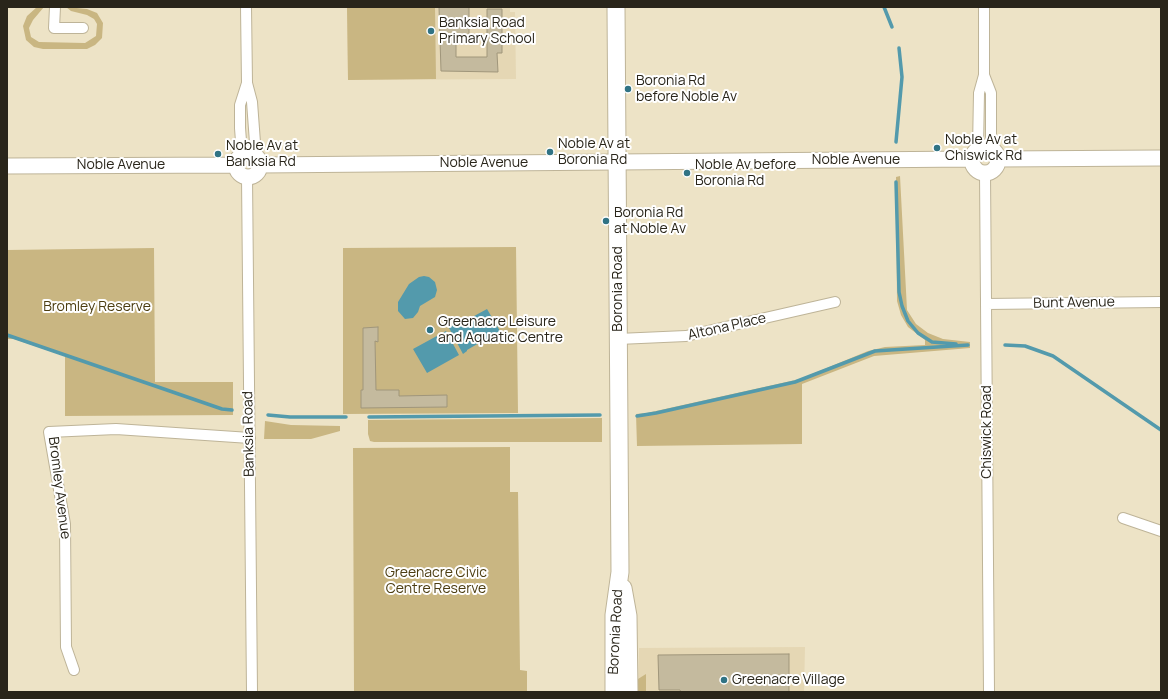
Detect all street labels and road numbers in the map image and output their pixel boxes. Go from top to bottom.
street label: Noble Avenue [812,152,900,168]
street label: Noble Avenue [440,155,528,171]
street label: Noble Avenue [77,157,165,173]
street label: Boronia Road [610,246,626,332]
street label: Bunt Avenue [1033,294,1115,312]
street label: Altona Place [686,310,768,344]
street label: Chiswick Road [979,385,995,479]
street label: Banksia Road [240,391,258,477]
street label: Bromley Avenue [44,436,74,540]
street label: Boronia Road [605,589,627,675]

